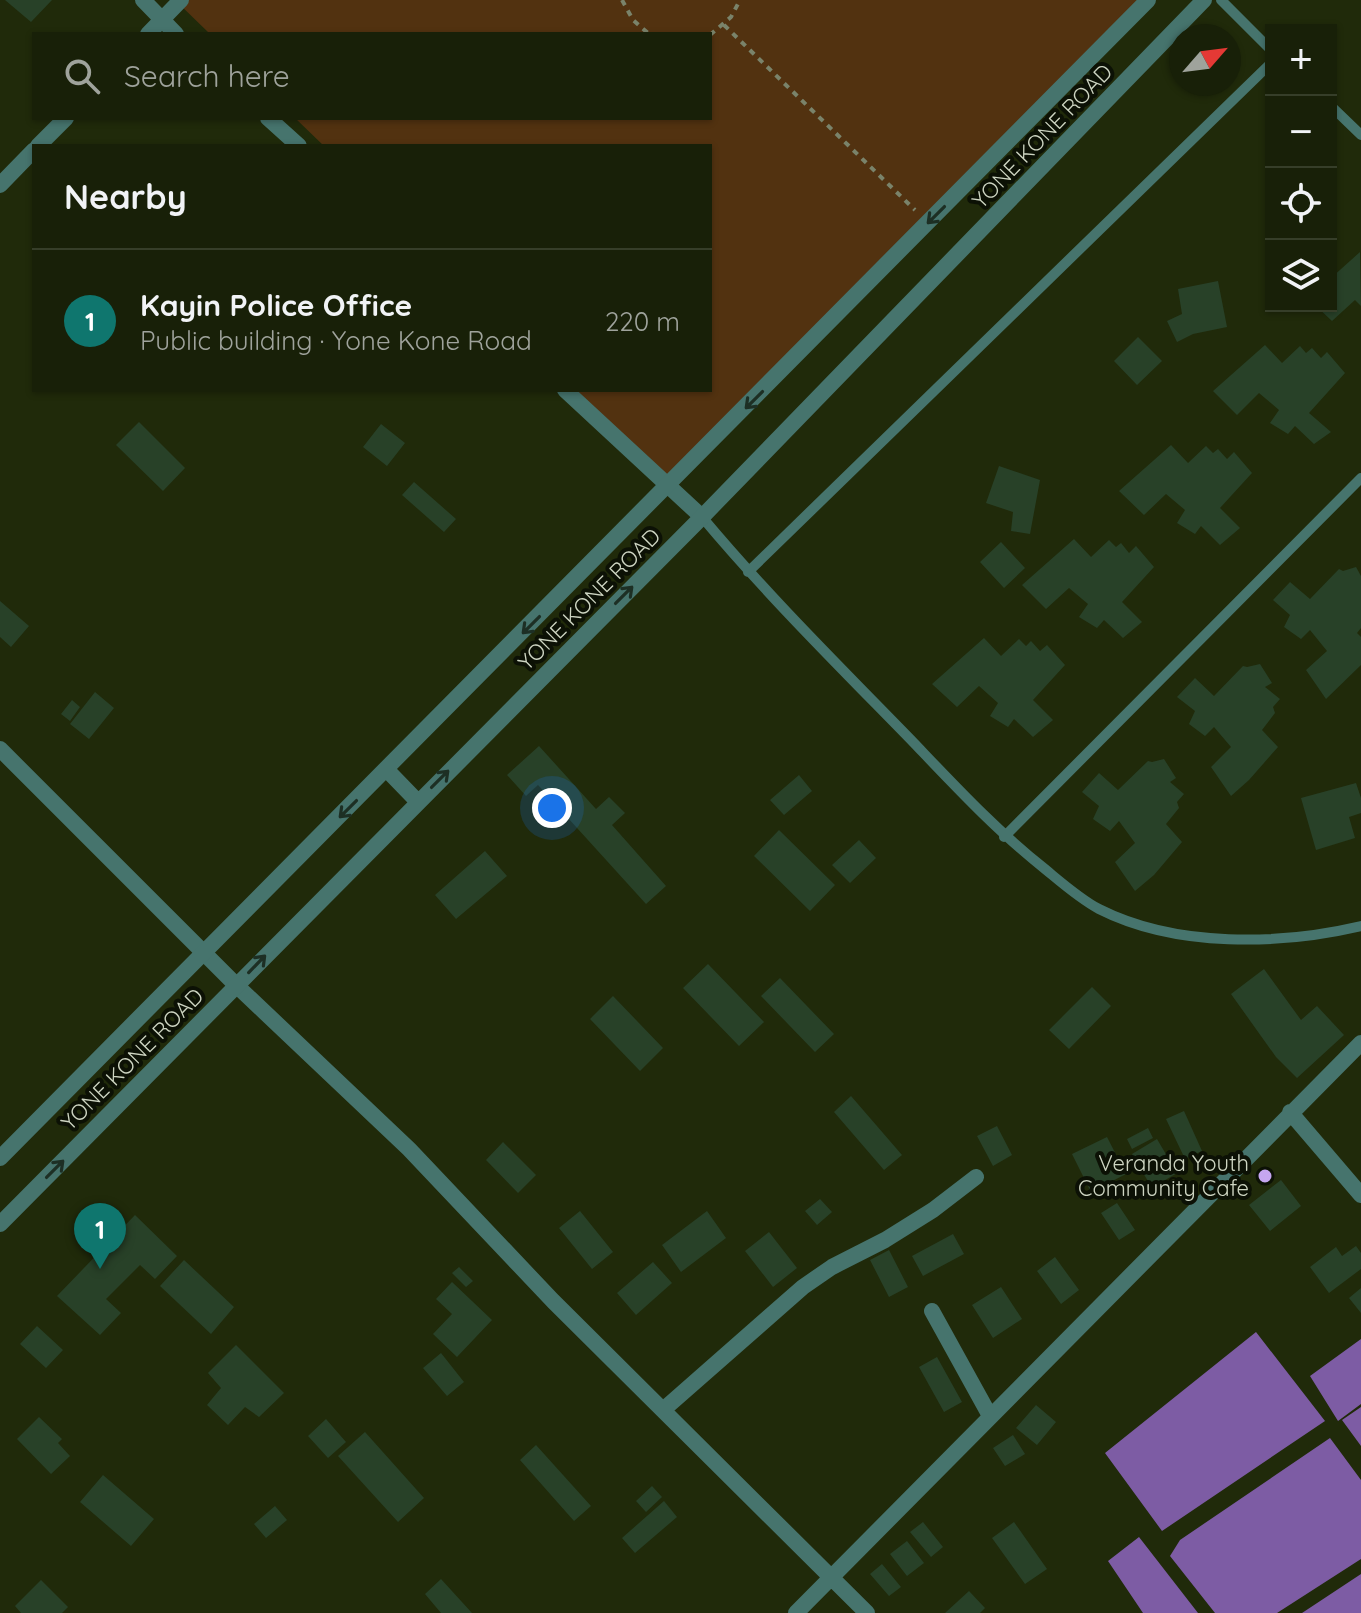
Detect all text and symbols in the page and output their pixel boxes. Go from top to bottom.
north arrow [1169,24,1241,96]
map controls [1265,24,1337,312]
button: + [1265,24,1337,96]
search box [32,32,712,120]
icon: search [60,54,104,98]
text: Search here [124,57,290,95]
street label: YONE KONE ROAD [966,58,1118,214]
button: − [1265,96,1337,168]
button: locate [1265,168,1337,240]
text: Nearby [64,175,187,218]
one-way arrow [927,205,946,224]
button: layers [1265,240,1337,312]
text: Kayin Police Office [140,286,412,324]
text: 1 [85,305,95,338]
text: 220 m [605,305,680,338]
text: Public building · Yone Kone Road [140,324,532,357]
one-way arrow [744,390,763,410]
street label: YONE KONE ROAD [512,522,666,676]
one-way arrow [614,586,633,605]
one-way arrow [522,615,541,634]
one-way arrow [430,770,449,789]
your location [532,788,572,828]
one-way arrow [339,799,358,818]
one-way arrow [247,955,266,974]
street label: YONE KONE ROAD [55,982,209,1136]
place label: Veranda Youth Community Cafe [1078,1149,1249,1202]
one-way arrow [45,1160,64,1179]
marker: Veranda Youth Community Cafe [1256,1167,1274,1185]
pin: 1 [74,1203,126,1269]

